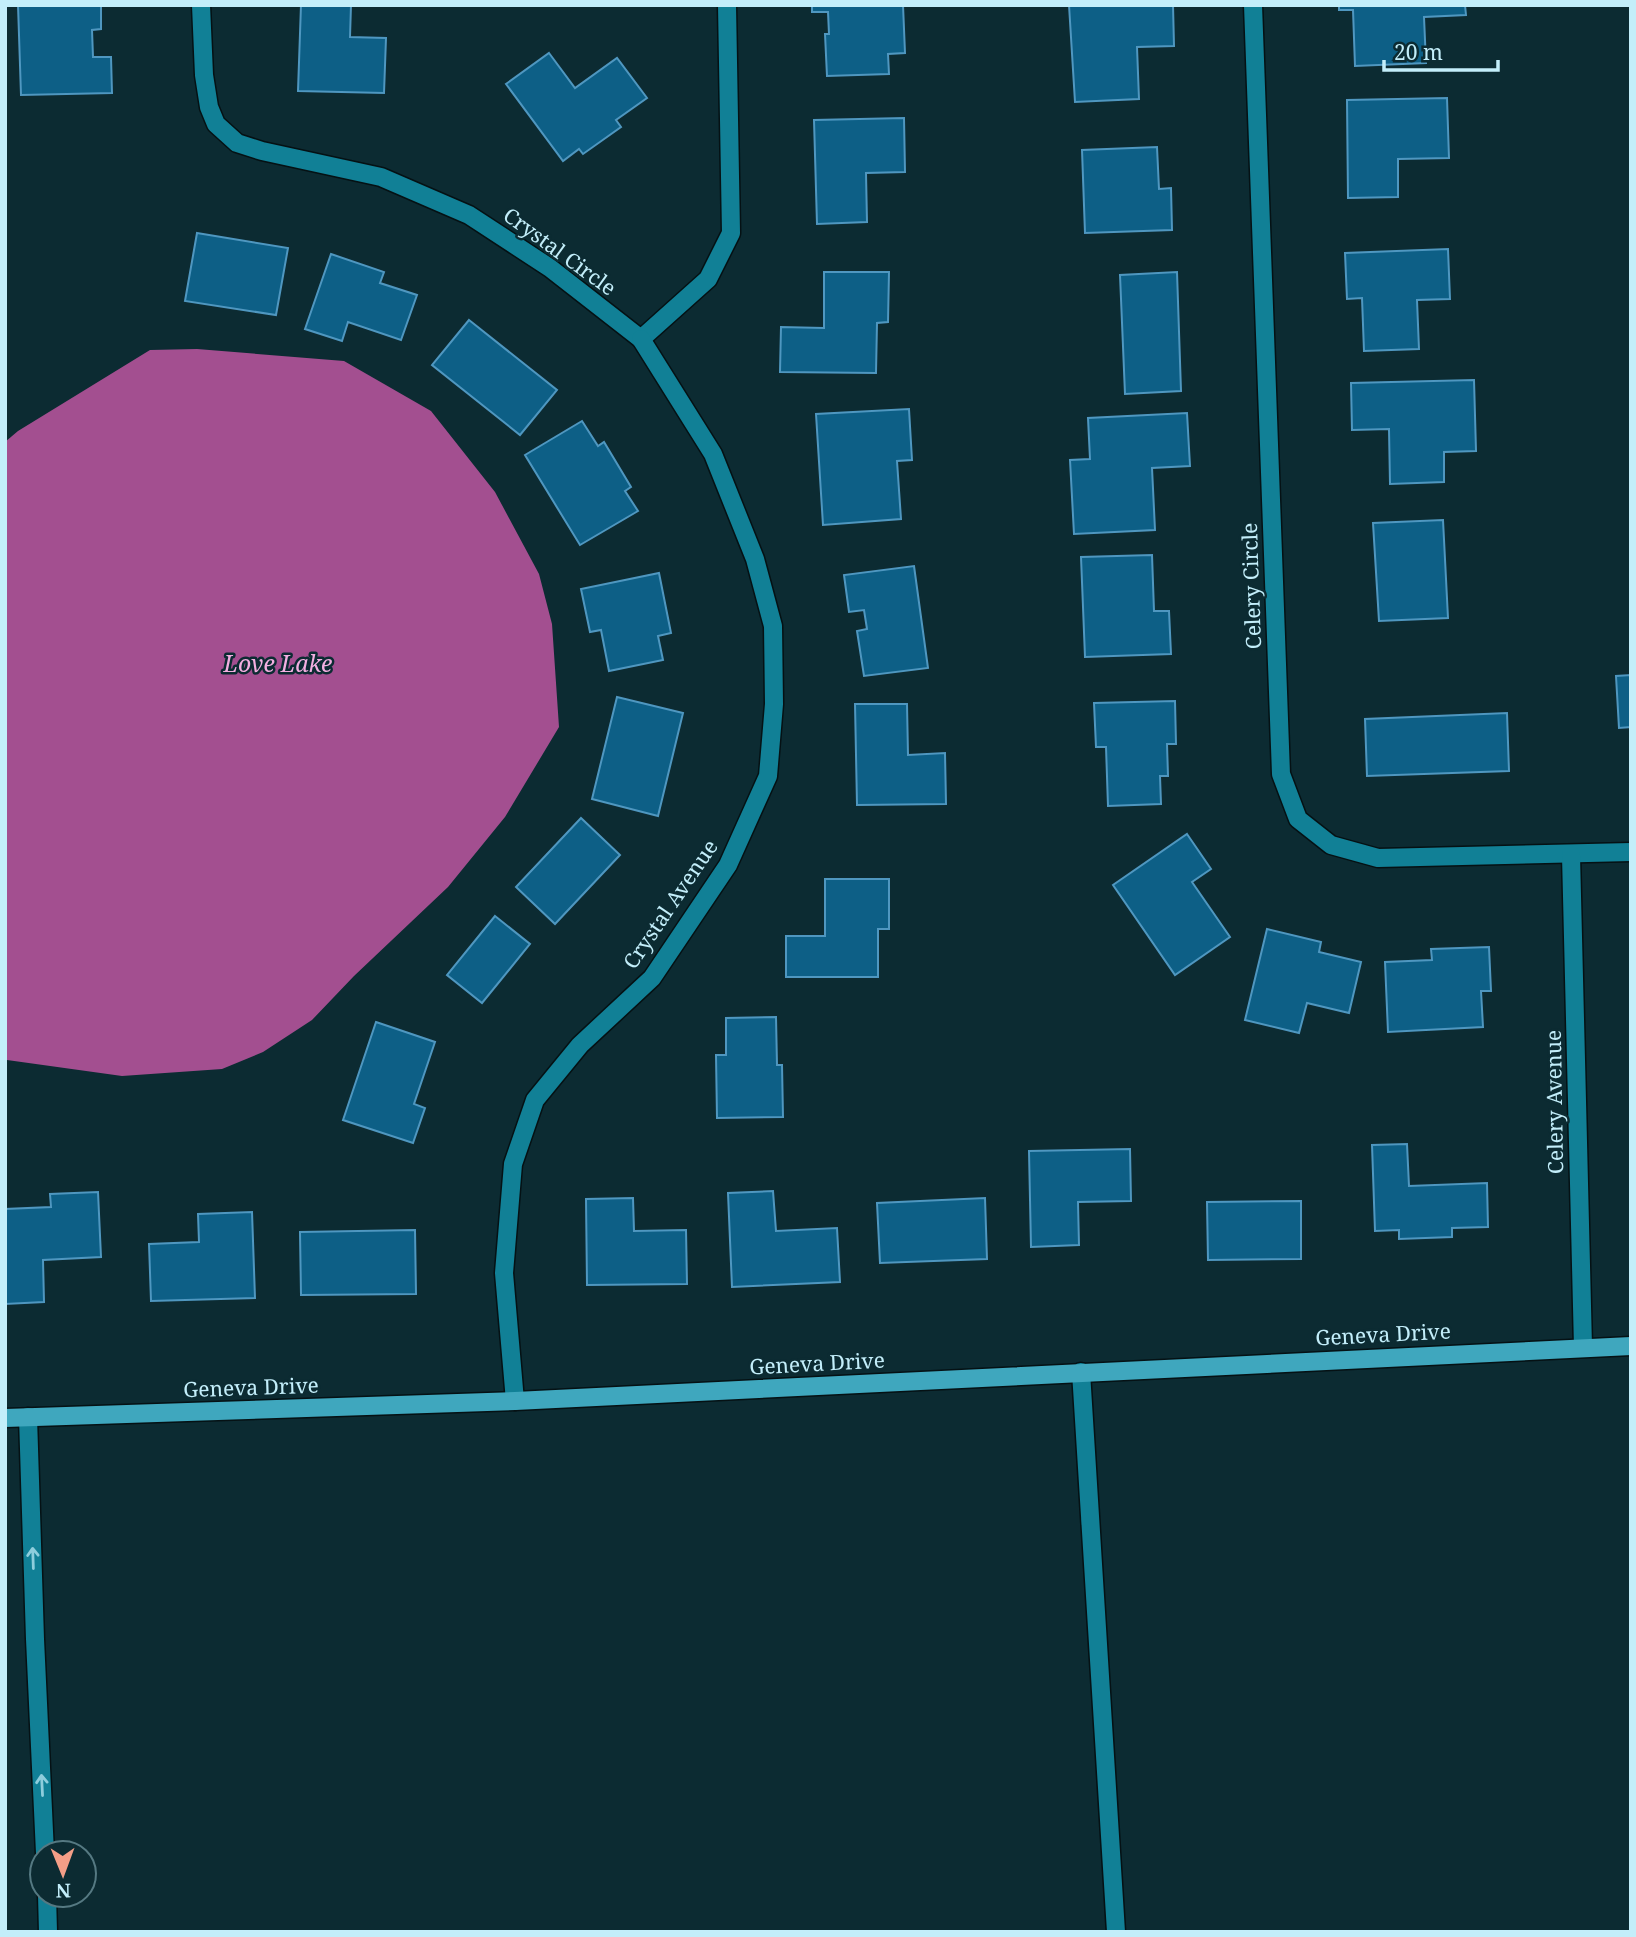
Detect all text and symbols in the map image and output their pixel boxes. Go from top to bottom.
scale bar [1384,28,1498,72]
text: 20 m [1394,38,1443,66]
street label: Crystal Circle [498,201,622,301]
street label: Celery Circle [1235,522,1267,650]
water label: Love Lake [223,647,332,679]
street label: Crystal Avenue [616,834,724,974]
street label: Celery Avenue [1539,1030,1569,1174]
street label: Geneva Drive [1314,1316,1452,1352]
street label: Geneva Drive [748,1345,886,1381]
street label: Geneva Drive [183,1371,319,1403]
one-way arrow [26,1546,39,1569]
one-way arrow [36,1774,49,1797]
north arrow [28,1839,98,1909]
text: N [56,1878,71,1904]

